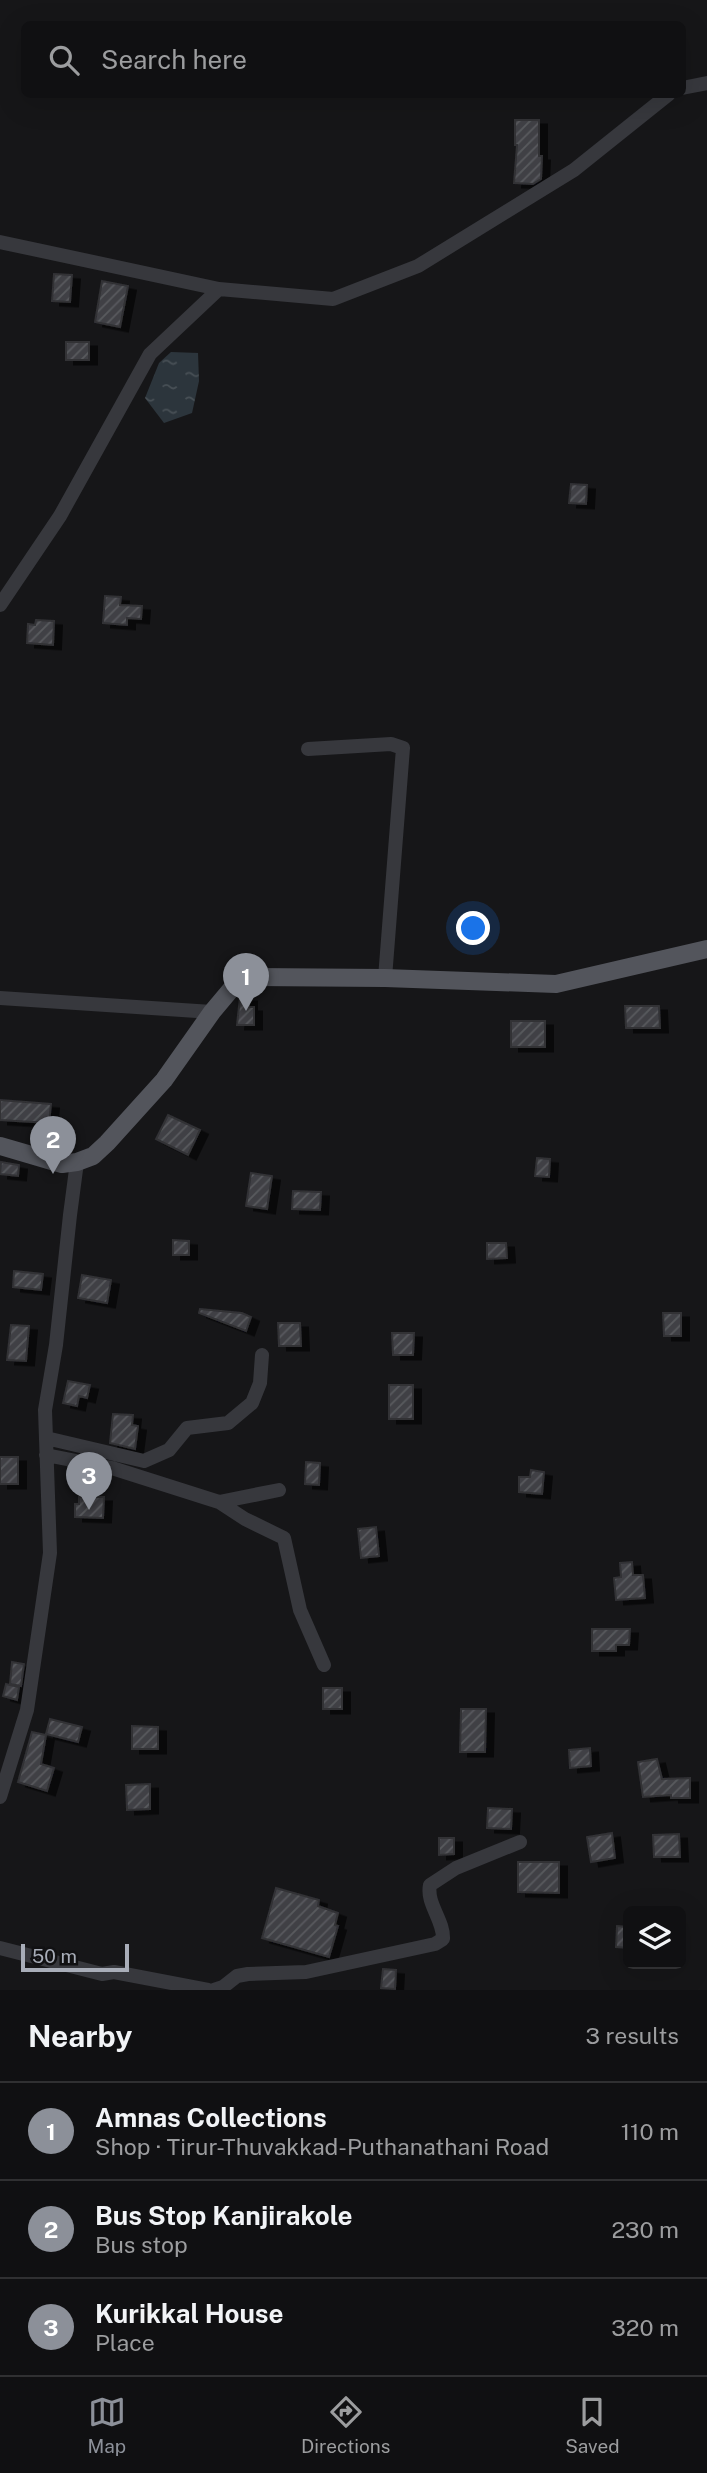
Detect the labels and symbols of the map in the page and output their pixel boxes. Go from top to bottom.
your location [456,911,490,945]
pin: 1 [223,953,269,1011]
pin: 2 [30,1116,76,1174]
pin: 3 [66,1452,112,1510]
scale bar [21,1941,130,1973]

